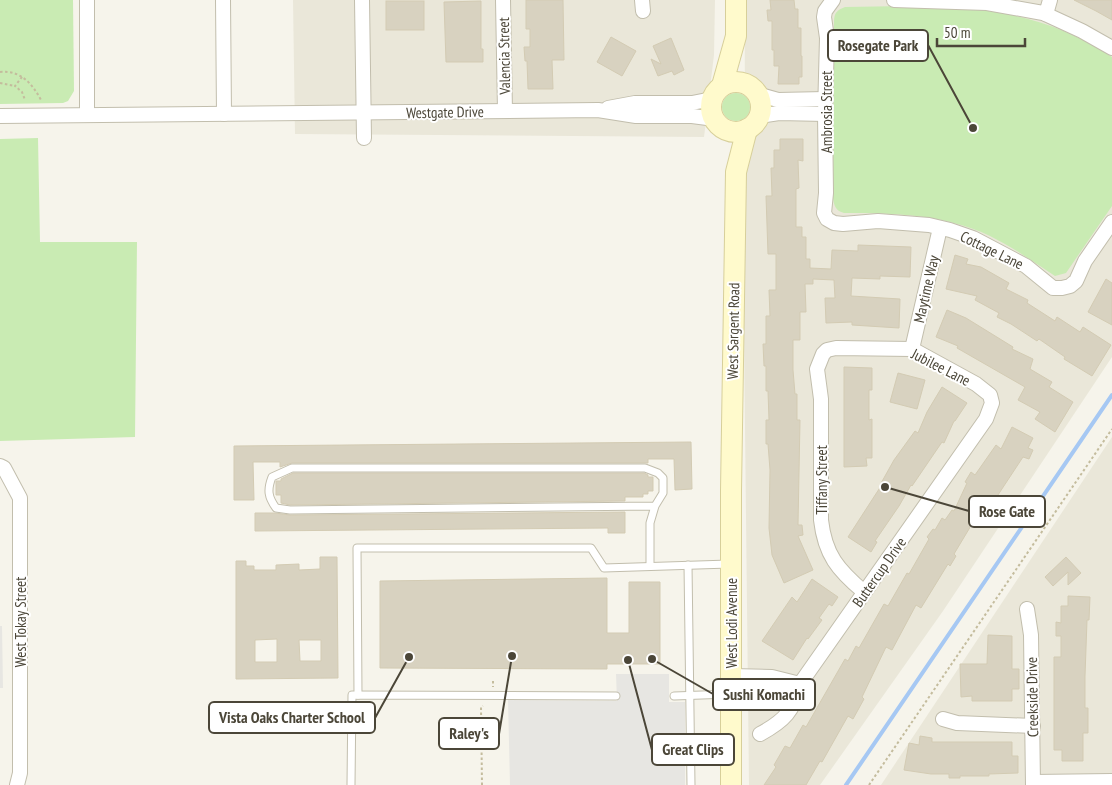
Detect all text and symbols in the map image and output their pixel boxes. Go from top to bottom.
scale bar [937,15,1024,47]
street label: Valencia Street [494,17,514,96]
text: 50 m [944,23,970,42]
callout: Rosegate Park [828,30,928,61]
text: Rosegate Park [838,35,919,55]
street label: Ambrosia Street [817,71,836,153]
street label: Westgate Drive [406,102,484,122]
street label: Cottage Lane [957,227,1027,273]
street label: Maytime Way [909,253,943,325]
street label: West Sargent Road [723,282,743,380]
street label: Jubilee Lane [907,344,974,390]
street label: Tiffany Street [812,445,831,515]
callout: Rose Gate [969,496,1045,527]
text: Rose Gate [979,501,1035,521]
street label: Buttercup Drive [848,533,910,611]
street label: West Tokay Street [11,577,30,667]
street label: West Lodi Avenue [722,578,741,668]
street label: Creekside Drive [1022,657,1042,737]
callout: Sushi Komachi [713,679,815,710]
text: Sushi Komachi [723,684,805,704]
callout: Vista Oaks Charter School [209,702,375,733]
text: Vista Oaks Charter School [218,707,365,727]
callout: Raley's [439,718,499,749]
text: Raley's [449,723,489,743]
callout: Great Clips [652,734,734,765]
text: Great Clips [662,739,724,759]

